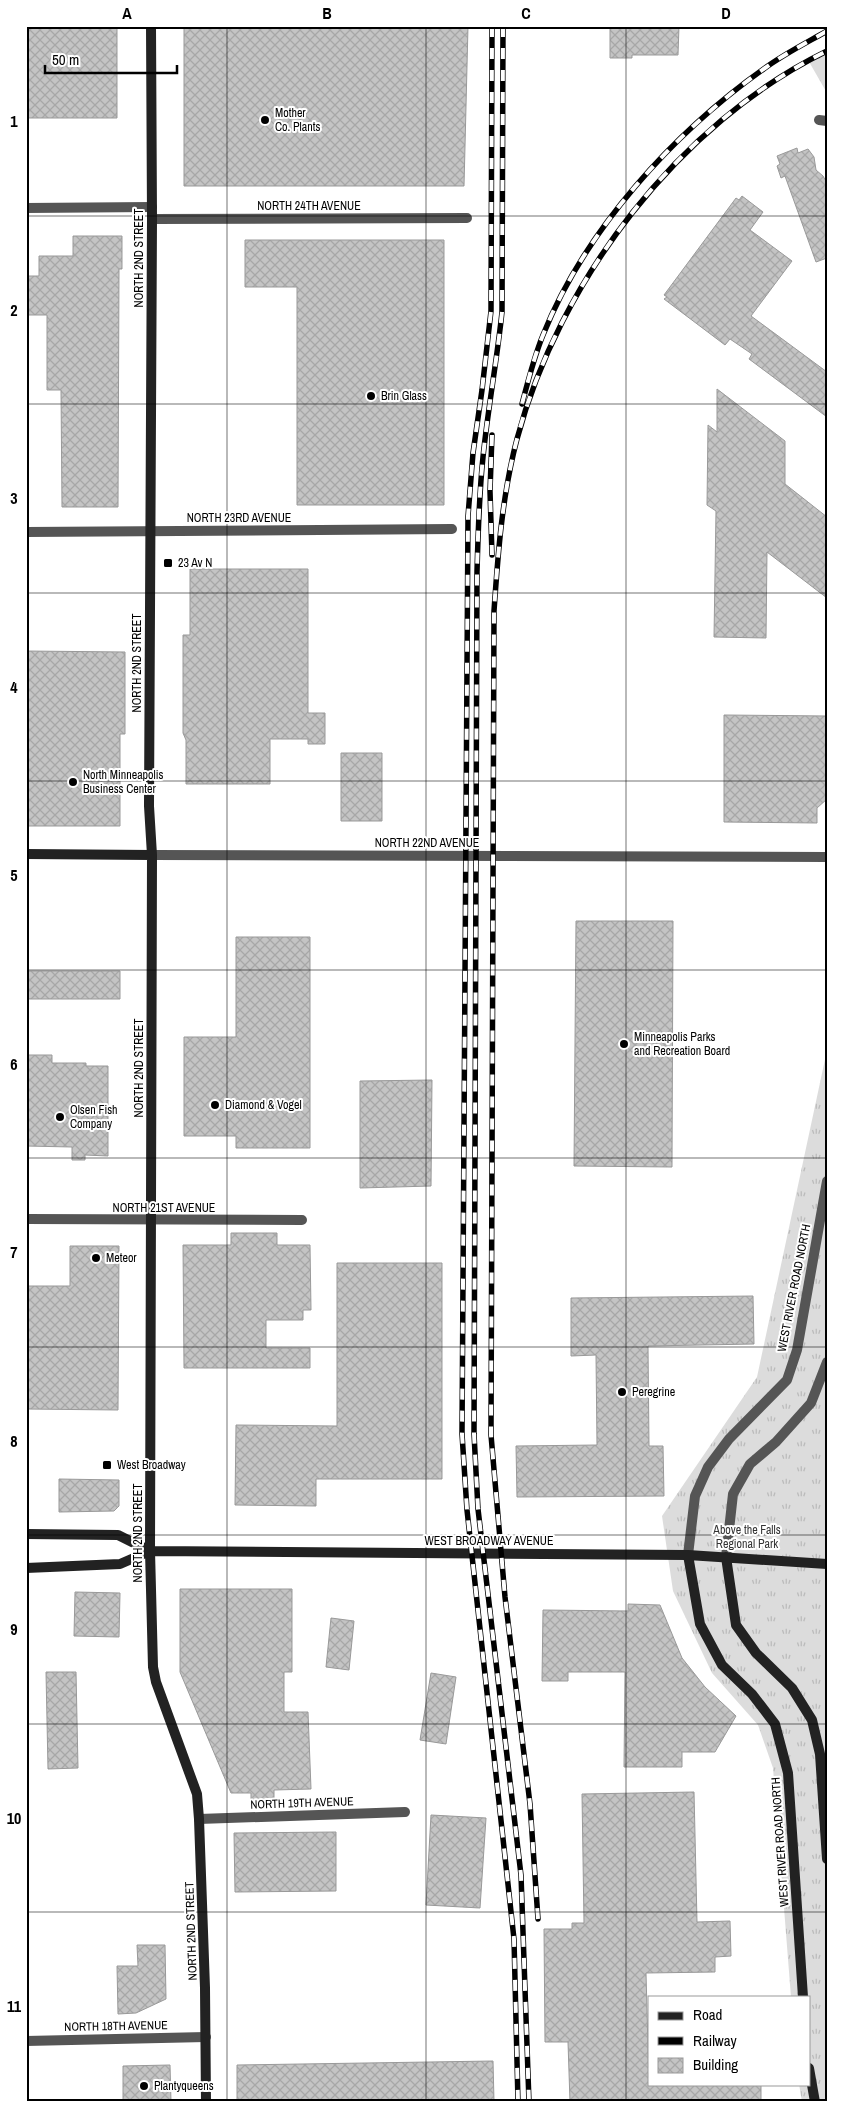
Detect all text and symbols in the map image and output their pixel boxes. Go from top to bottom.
text: A [122,2,132,24]
text: B [322,2,332,24]
text: C [521,2,531,24]
text: D [721,2,731,24]
scale bar [45,42,178,74]
text: 50 m [52,49,79,70]
place label: Mother Co. Plants [275,105,320,135]
text: 1 [10,110,18,132]
marker: Mother Co. Plants [259,114,271,126]
street label: NORTH 24TH AVENUE [257,198,361,214]
street label: NORTH 2ND STREET [131,209,147,307]
text: 2 [10,299,18,321]
place label: Brin Glass [381,388,427,404]
marker: Brin Glass [365,390,377,402]
text: 3 [10,487,18,509]
street label: NORTH 23RD AVENUE [187,510,291,526]
place label: 23 Av N [178,555,212,571]
marker: 23 Av N [162,557,174,569]
street label: NORTH 2ND STREET [129,614,145,712]
text: 4 [10,676,18,698]
place label: North Minneapolis Business Center [83,767,163,797]
marker: North Minneapolis Business Center [67,776,79,788]
street label: NORTH 22ND AVENUE [375,835,479,851]
text: 5 [10,864,18,886]
street label: NORTH 2ND STREET [131,1019,147,1117]
place label: Minneapolis Parks and Recreation Board [634,1029,730,1059]
marker: Minneapolis Parks and Recreation Board [618,1038,630,1050]
text: 6 [10,1053,18,1075]
place label: Diamond & Vogel [225,1097,302,1113]
marker: Diamond & Vogel [209,1099,221,1111]
place label: Olsen Fish Company [70,1102,118,1132]
marker: Olsen Fish Company [54,1111,66,1123]
street label: NORTH 21ST AVENUE [113,1200,215,1216]
street label: WEST RIVER ROAD NORTH [774,1223,814,1353]
text: 7 [10,1241,18,1263]
place label: Meteor [106,1250,137,1266]
marker: Meteor [90,1252,102,1264]
place label: Peregrine [632,1384,675,1400]
marker: Peregrine [616,1386,628,1398]
text: 8 [10,1430,18,1452]
place label: West Broadway [117,1457,186,1473]
marker: West Broadway [101,1459,113,1471]
street label: NORTH 2ND STREET [130,1484,146,1582]
park label: Above the Falls Regional Park [712,1522,781,1552]
street label: WEST BROADWAY AVENUE [424,1533,554,1549]
text: 9 [10,1618,18,1640]
street label: WEST RIVER ROAD NORTH [767,1777,793,1907]
street label: NORTH 19TH AVENUE [250,1793,354,1813]
text: 10 [7,1807,21,1829]
street label: NORTH 2ND STREET [181,1881,201,1981]
text: 11 [7,1995,22,2017]
legend [648,1996,810,2086]
text: Road [693,2004,722,2025]
street label: NORTH 18TH AVENUE [64,2017,168,2035]
text: Railway [693,2030,738,2051]
text: Building [693,2054,738,2075]
place label: Plantyqueens [154,2078,214,2094]
marker: Plantyqueens [138,2080,150,2092]

